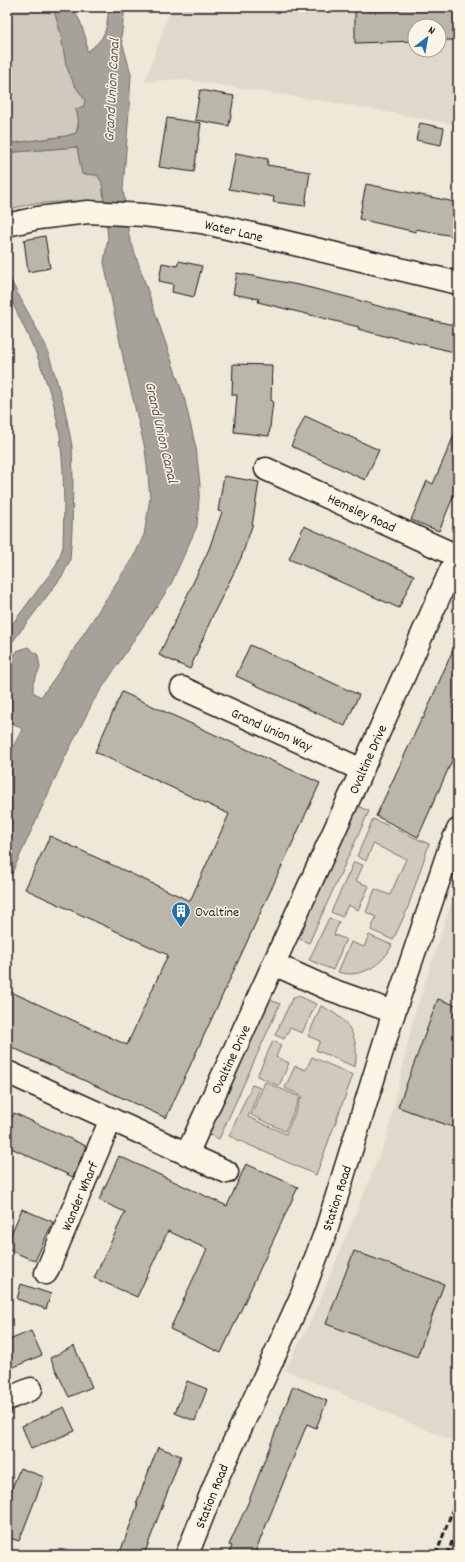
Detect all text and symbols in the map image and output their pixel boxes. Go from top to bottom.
north arrow [407,18,447,58]
text: N [425,23,438,40]
water label: Grand Union Canal [99,36,127,142]
street label: Water Lane [202,216,265,248]
water label: Grand Union Canal [138,380,183,487]
street label: Hemsley Road [324,489,399,538]
street label: Grand Union Way [227,704,315,758]
street label: Ovaltine Drive [345,722,393,798]
building icon: Ovaltine [170,900,192,928]
place label: Ovaltine [195,903,239,923]
street label: Ovaltine Drive [207,1022,257,1098]
street label: Wander Wharf [57,1158,105,1234]
street label: Station Road [318,1163,358,1234]
street label: Station Road [191,1462,235,1532]

